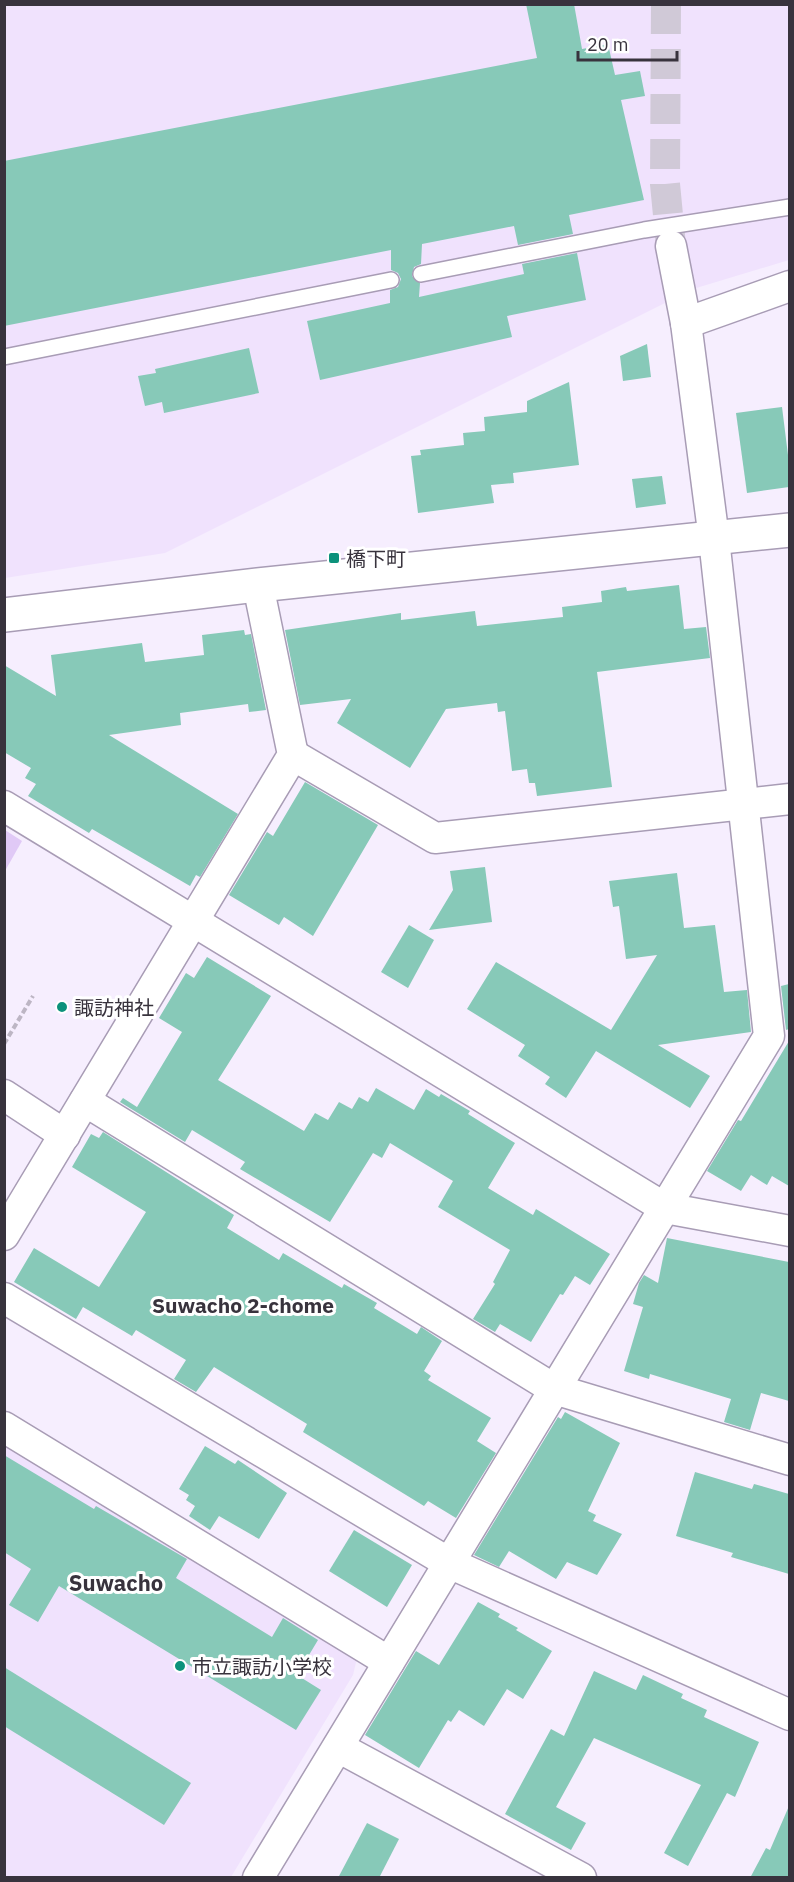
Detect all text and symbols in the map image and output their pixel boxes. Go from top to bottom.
scale bar [578,24,677,62]
text: 20 m [587,33,629,56]
place label: 橋下町 [346,545,406,572]
marker: 橋下町 [327,551,341,565]
place label: 諏訪神社 [74,994,154,1021]
marker: 諏訪神社 [55,1000,69,1014]
district label: Suwacho 2-chome [152,1291,334,1319]
district label: Suwacho [69,1568,163,1597]
place label: 市立諏訪小学校 [192,1653,332,1680]
marker: 市立諏訪小学校 [173,1659,187,1673]

